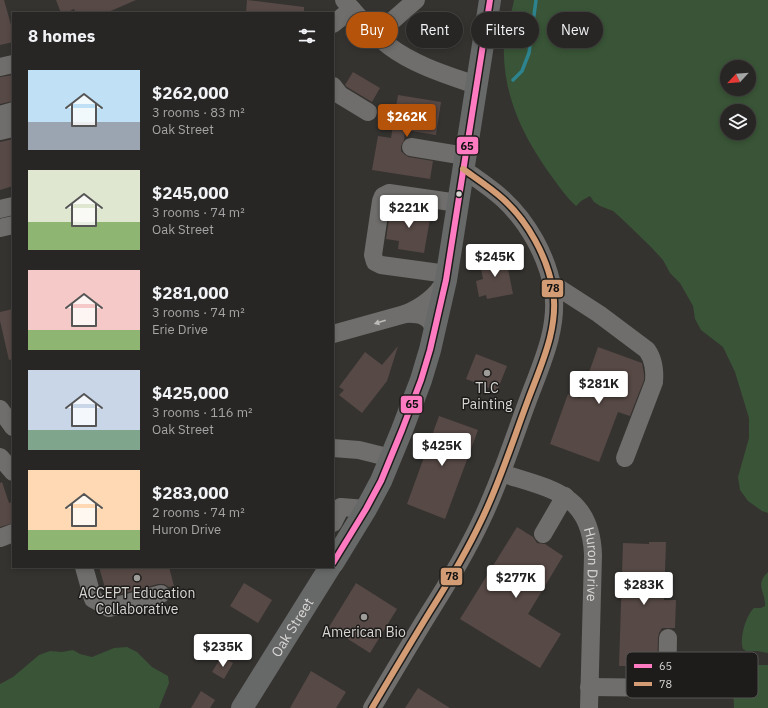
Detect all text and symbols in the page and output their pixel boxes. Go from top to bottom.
chip: Buy [346,12,398,48]
chip: Rent [406,12,463,48]
chip: Filters [471,12,539,48]
chip: New [547,12,603,48]
text: 8 homes [28,25,95,47]
icon: filters [296,25,318,47]
north arrow [720,60,756,96]
map controls [720,60,756,140]
text: $262,000 [152,82,229,104]
icon: home [60,86,108,134]
text: 3 rooms · 83 m² [152,104,245,121]
pin: $262K [379,104,435,138]
button: layers [720,104,756,140]
text: $262K [387,108,427,125]
text: Oak Street [152,121,214,138]
line badge: 65 [456,136,479,155]
text: 65 [460,139,474,153]
text: $245,000 [152,182,229,204]
icon: home [60,186,108,234]
unlabelled marker [454,189,464,199]
pin: $221K [381,195,437,229]
text: $221K [389,199,429,216]
text: 3 rooms · 74 m² [152,204,245,221]
text: Oak Street [152,221,214,238]
pin: $245K [467,244,523,278]
text: $245K [475,248,515,265]
line badge: 78 [541,279,564,298]
text: 78 [546,281,560,295]
text: $281,000 [152,282,229,304]
icon: home [60,286,108,334]
text: 3 rooms · 74 m² [152,304,245,321]
one-way arrow [373,319,385,325]
text: Erie Drive [152,321,208,338]
marker: TLC Painting [482,368,492,378]
pin: $281K [571,371,627,405]
text: $281K [579,375,619,392]
place label: TLC Painting [461,379,513,413]
text: $425,000 [152,382,229,404]
icon: home [60,386,108,434]
line badge: 65 [400,395,423,414]
text: 65 [405,397,419,411]
text: 3 rooms · 116 m² [152,404,253,421]
text: Oak Street [152,421,214,438]
pin: $425K [414,433,470,467]
text: $425K [422,437,462,454]
text: $283,000 [152,482,229,504]
icon: home [60,486,108,534]
text: 2 rooms · 74 m² [152,504,245,521]
text: Huron Drive [152,521,221,538]
street label: Huron Drive [580,525,602,602]
pin: $277K [488,565,544,599]
line badge: 78 [440,567,463,586]
text: 78 [445,569,459,583]
text: $277K [496,569,536,586]
pin: $283K [616,572,672,606]
marker: ACCEPT Education Collaborative [132,573,142,583]
text: $283K [624,576,664,593]
place label: ACCEPT Education Collaborative [79,584,195,618]
street label: Oak Street [267,594,318,660]
marker: American Bio [359,612,369,622]
place label: American Bio [322,623,406,641]
pin: $235K [195,634,251,668]
text: $235K [203,638,243,655]
legend [626,652,758,698]
text: 65 [659,659,672,673]
text: 78 [659,677,672,691]

